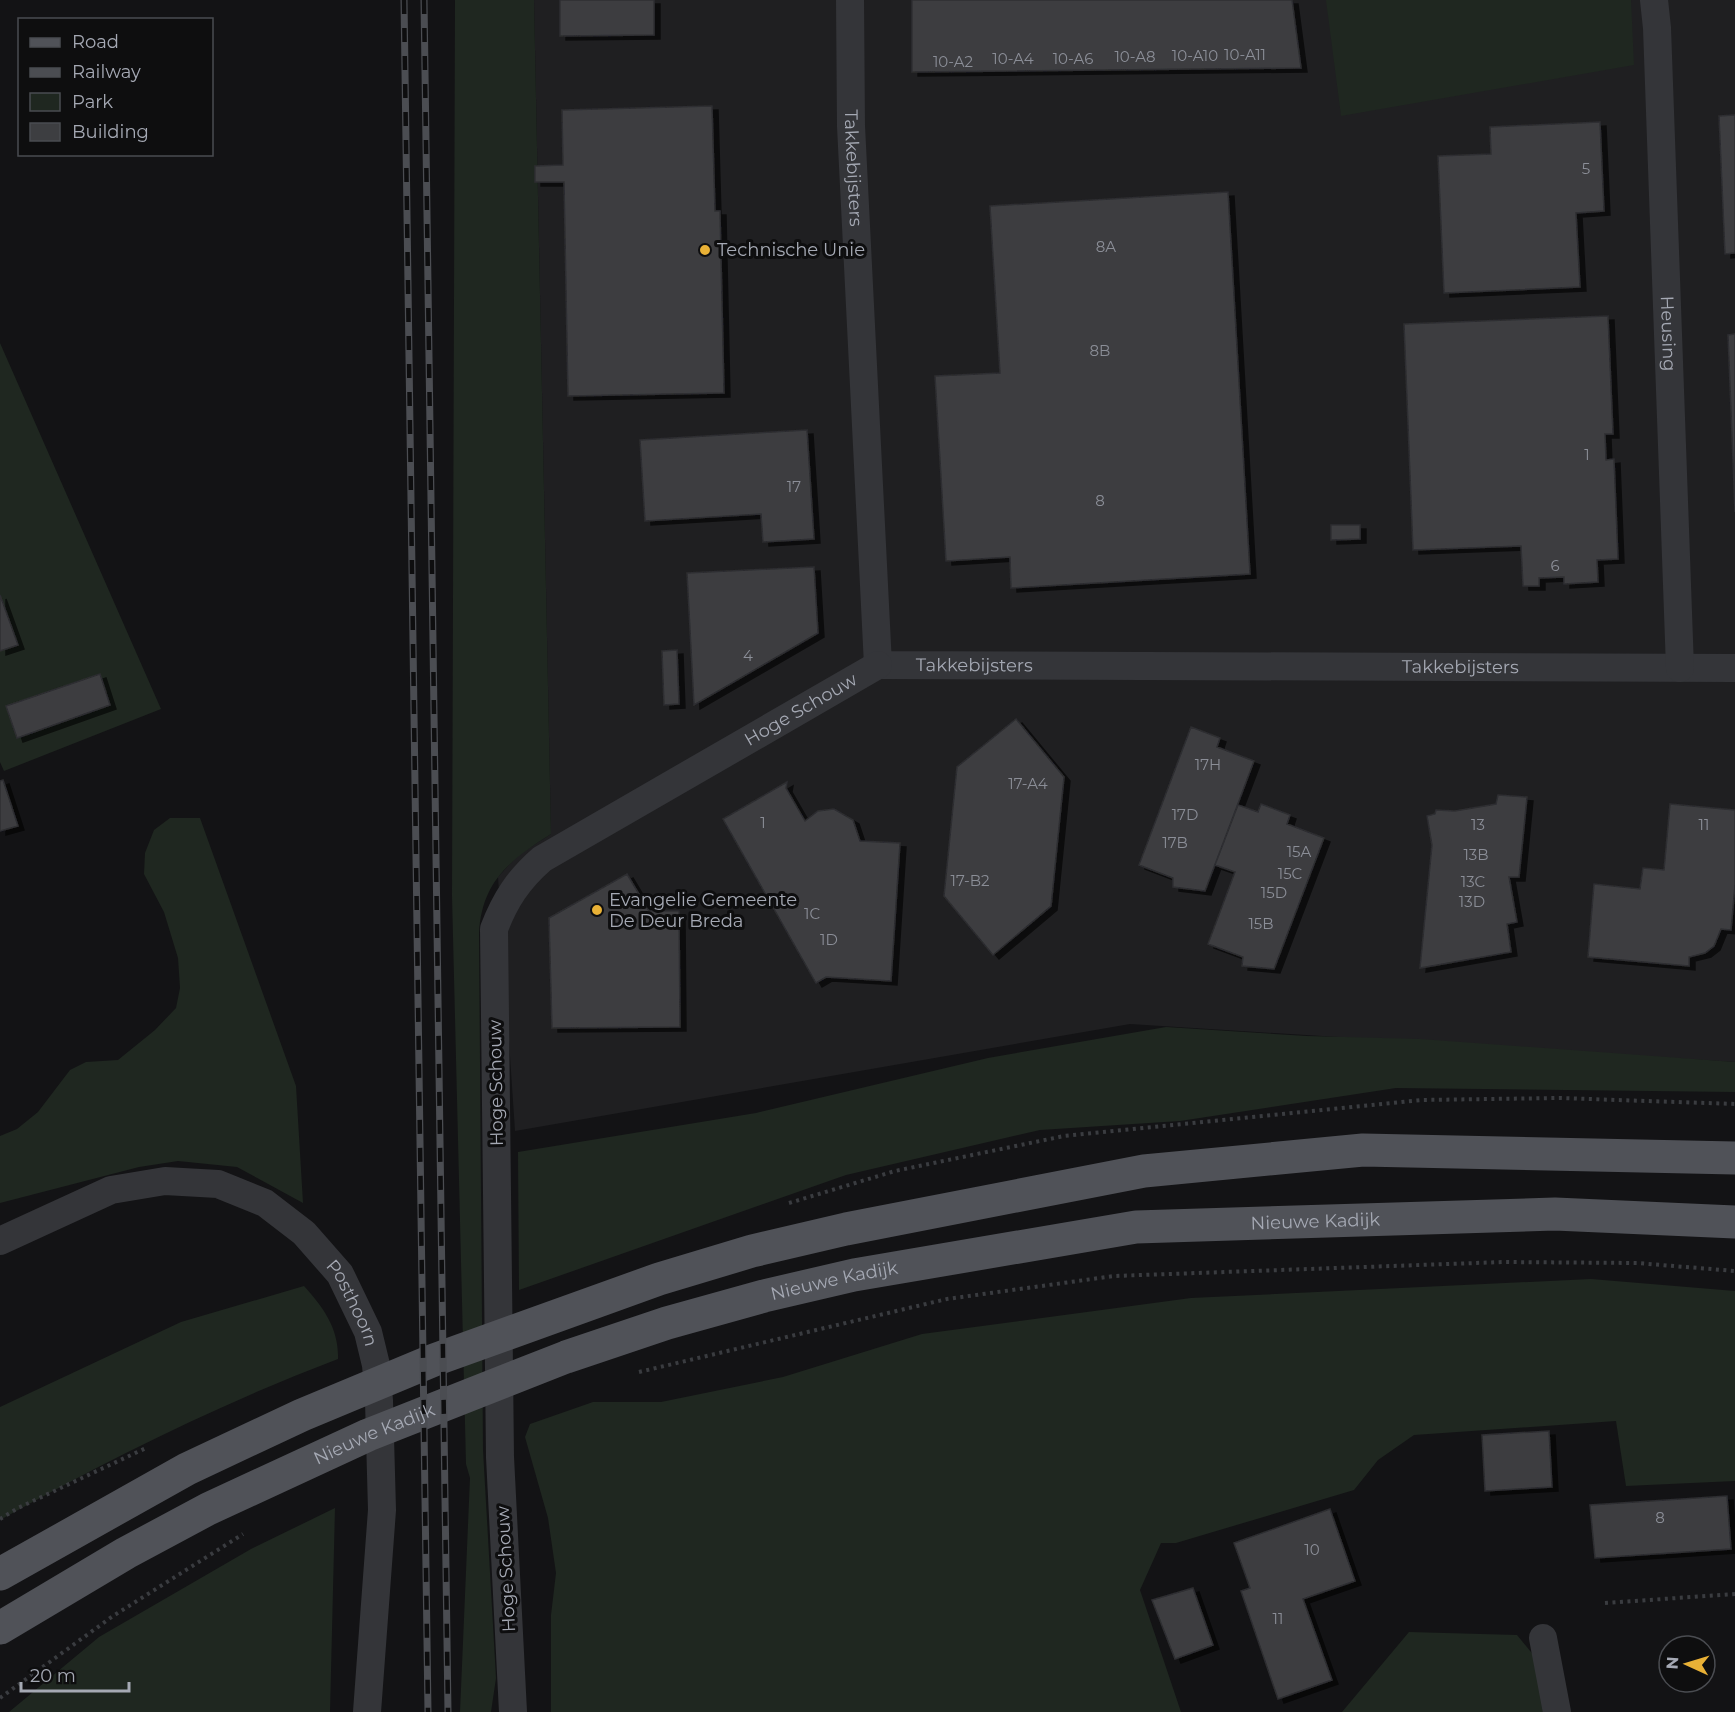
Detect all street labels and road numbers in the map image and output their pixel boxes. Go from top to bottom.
street label: Takkebijsters [840,109,867,227]
street label: Heusing [1656,295,1680,372]
street label: Takkebijsters [916,654,1033,677]
street label: Takkebijsters [1402,656,1519,678]
street label: Hoge Schouw [741,668,861,751]
street label: Hoge Schouw [484,1020,508,1146]
street label: Nieuwe Kadijk [1250,1208,1381,1234]
street label: Posthoorn [321,1255,382,1348]
street label: Nieuwe Kadijk [768,1257,900,1305]
street label: Nieuwe Kadijk [310,1399,438,1470]
street label: Hoge Schouw [492,1505,520,1633]

